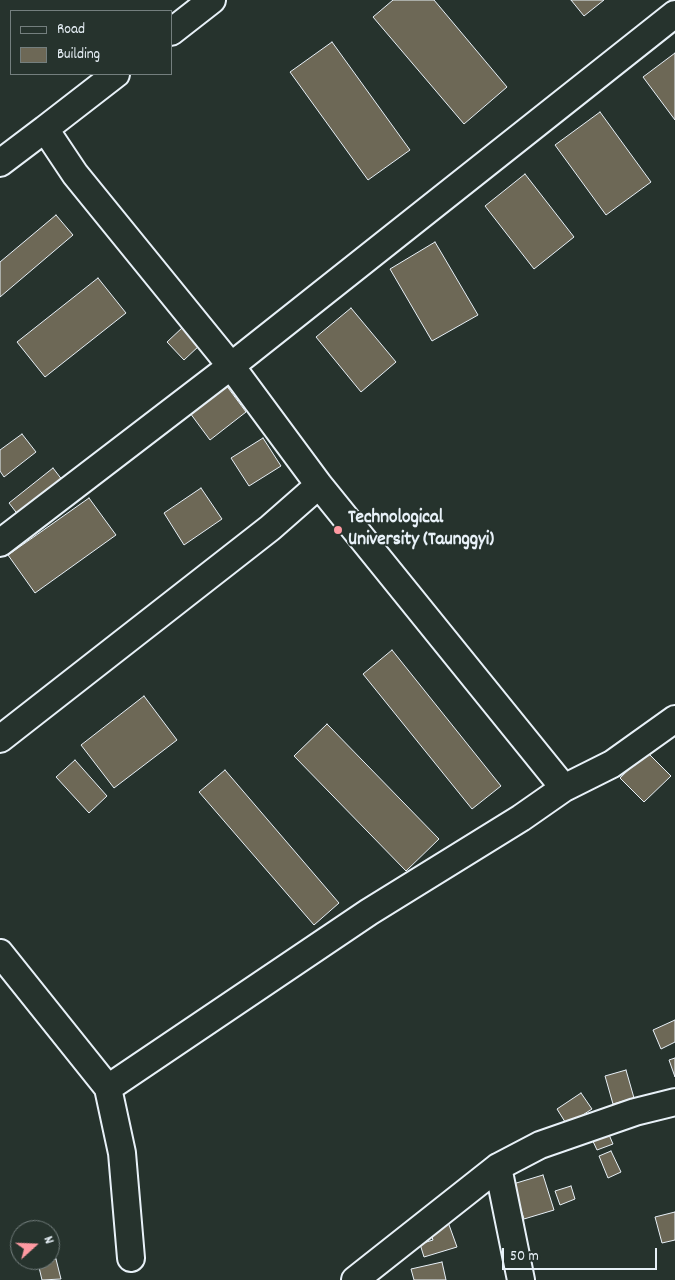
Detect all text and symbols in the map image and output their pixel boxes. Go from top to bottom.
legend [10,10,172,75]
text: Road [57,19,85,41]
text: Building [57,44,100,66]
place label: Technological University (Taunggyi) [348,508,494,552]
marker: Technological University (Taunggyi) [332,524,344,536]
north arrow [10,1220,60,1270]
text: N [38,1234,59,1247]
scale bar [505,1238,660,1270]
text: 50 m [510,1246,539,1268]

